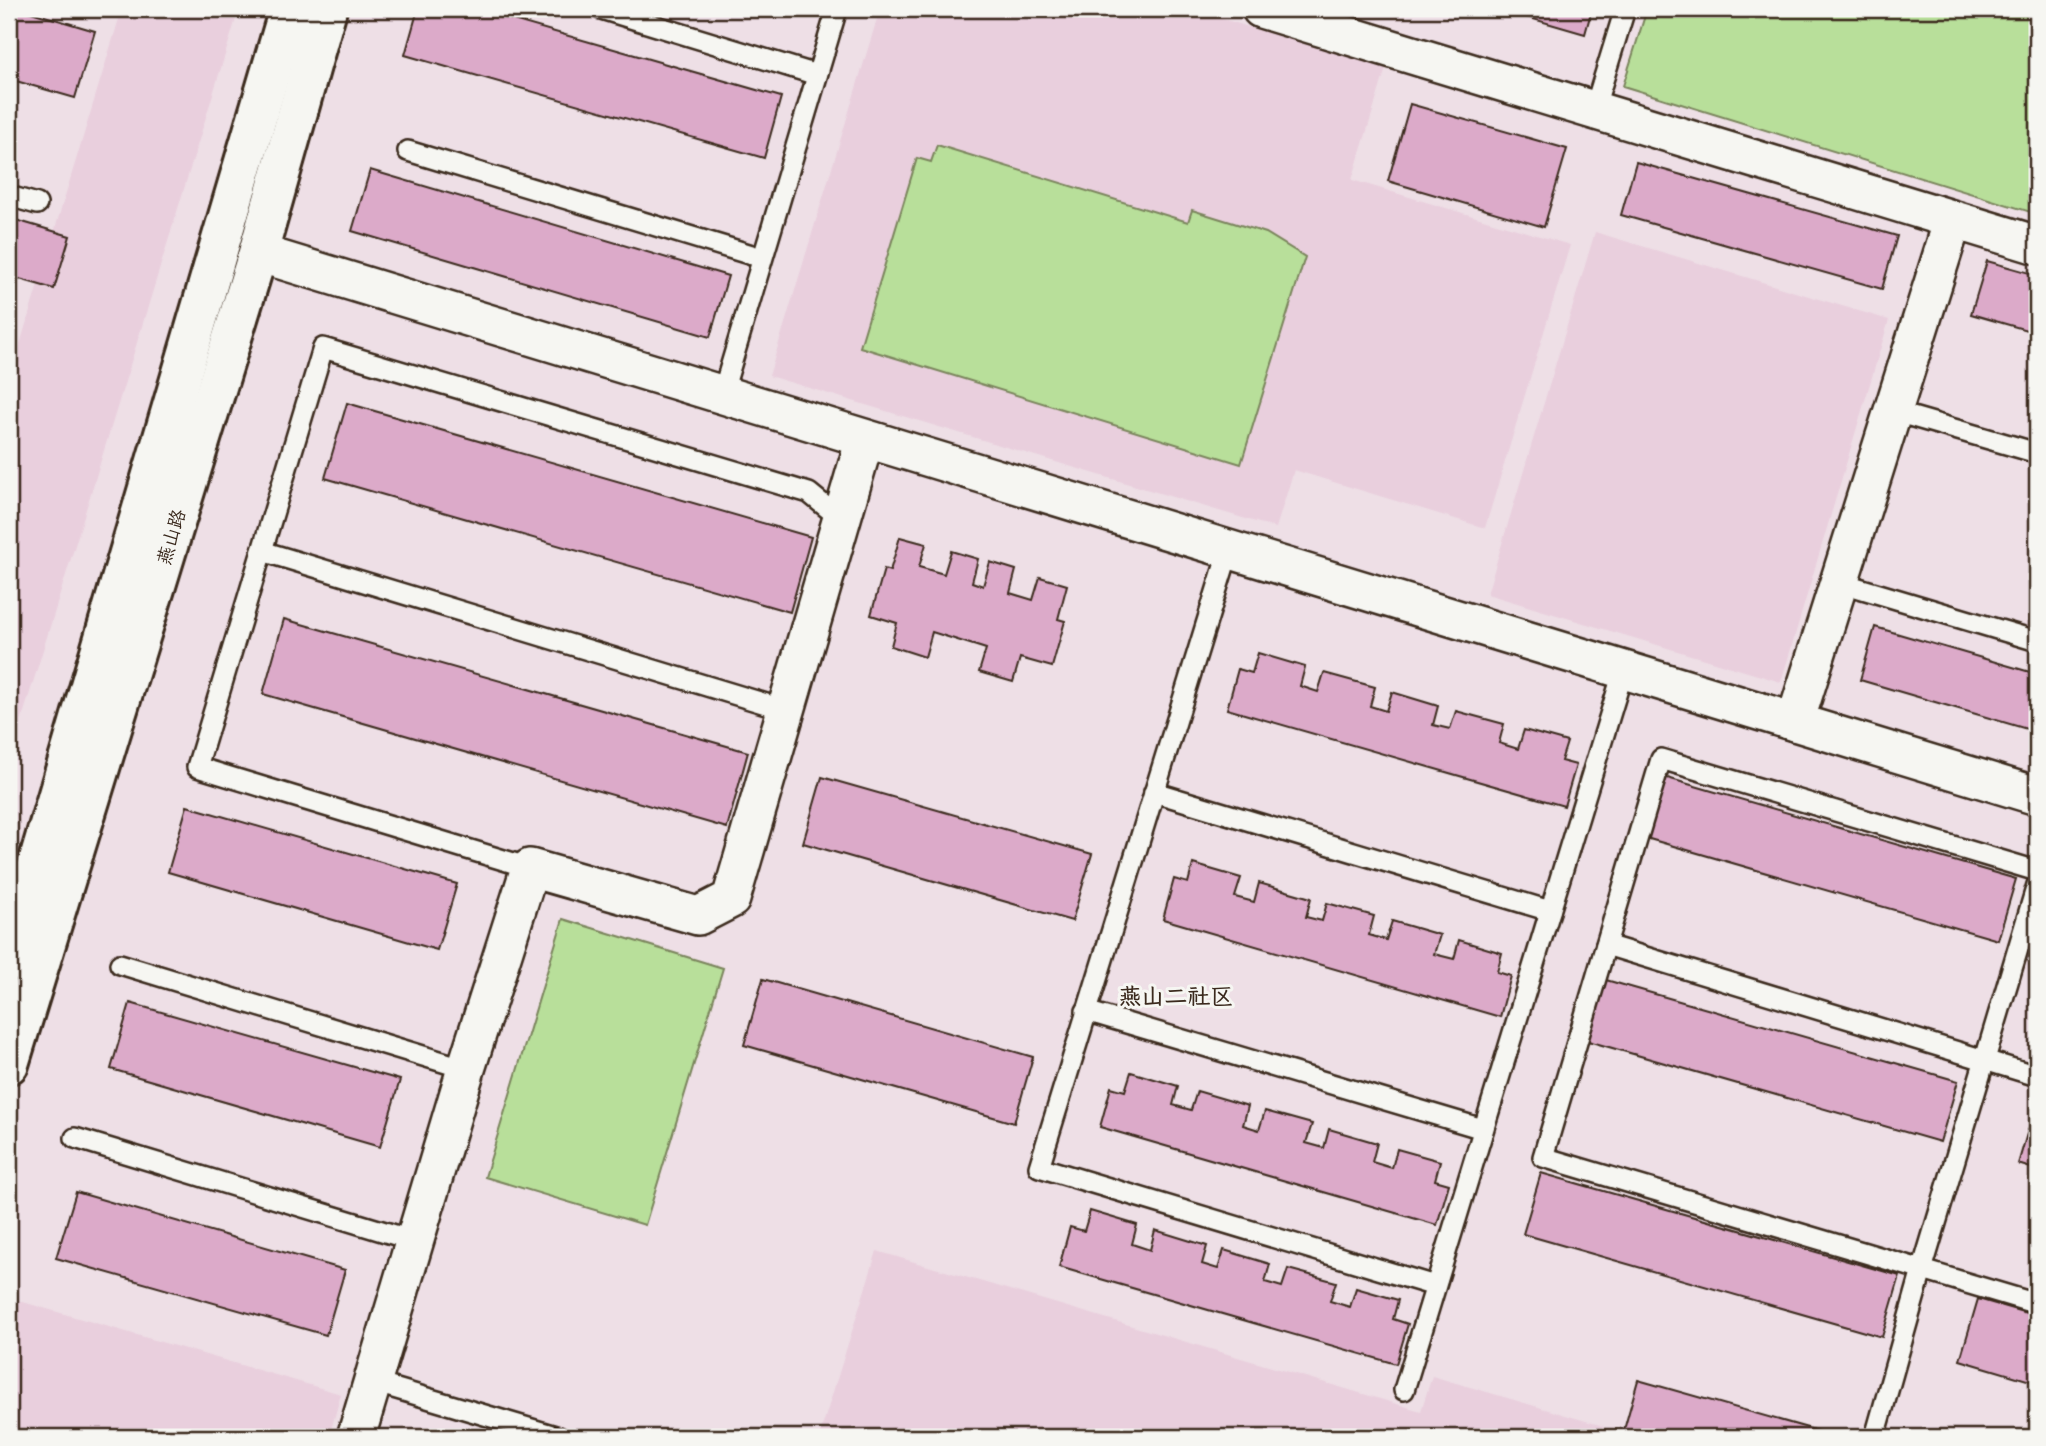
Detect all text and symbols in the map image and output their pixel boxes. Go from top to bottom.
street label: 燕山路 [151,506,191,568]
district label: 燕山二社区 [1119,981,1234,1011]

